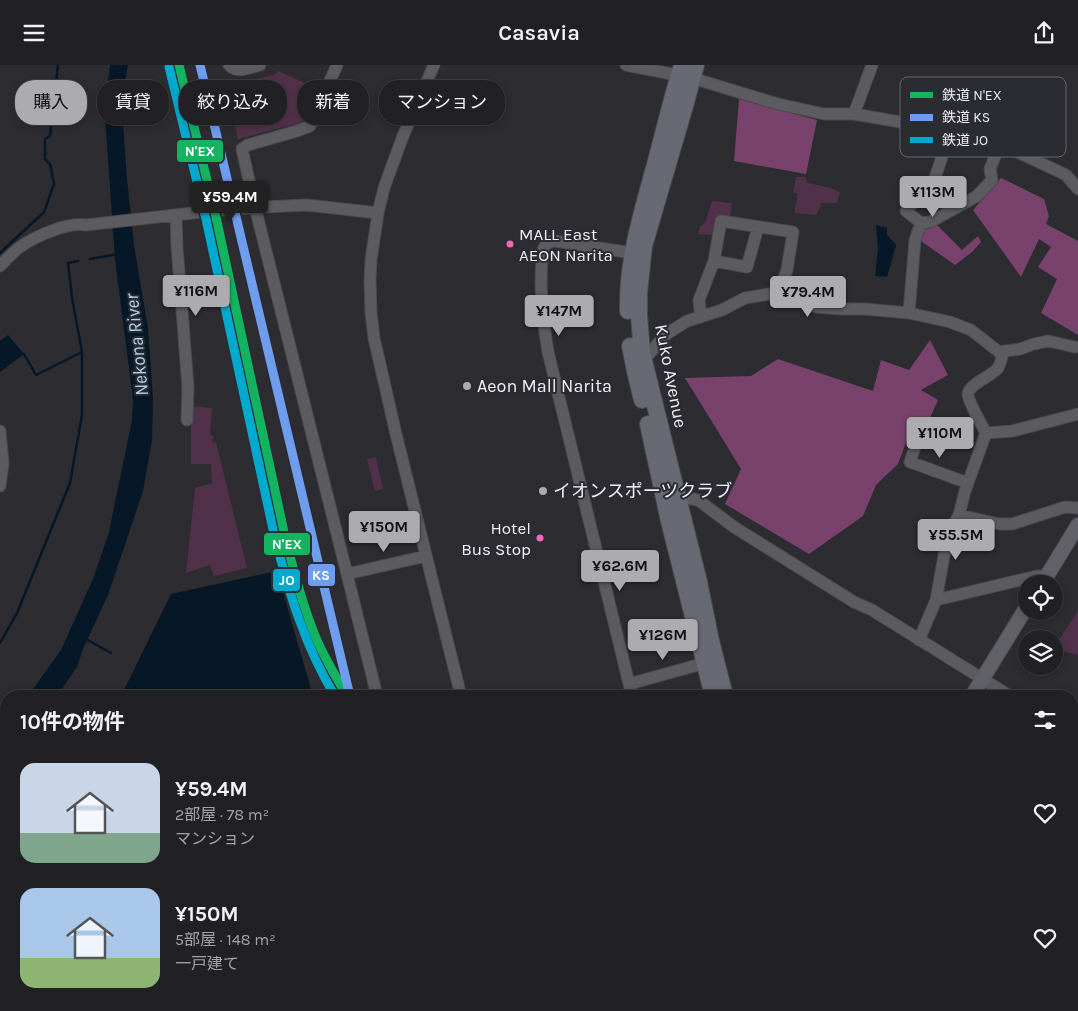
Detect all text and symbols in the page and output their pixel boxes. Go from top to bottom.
icon: menu [20,19,48,47]
icon: share [1030,19,1058,47]
text: Casavia [498,20,580,46]
legend [900,77,1066,157]
chip: 購入 [15,80,87,125]
chip: 賃貸 [97,80,169,125]
chip: 絞り込み [179,80,287,125]
chip: 新着 [297,80,369,125]
chip: マンション [379,80,505,125]
text: 鉄道 N'EX [942,87,1002,104]
text: 鉄道 KS [942,109,990,126]
text: 鉄道 JO [942,132,988,149]
line badge: N'EX [176,139,224,163]
text: N'EX [185,143,216,160]
pin: ¥113M [898,175,968,218]
pin: ¥59.4M [189,181,271,223]
text: ¥113M [911,182,955,201]
text: ¥59.4M [202,187,258,206]
place label: MALL East AEON Narita [519,224,613,265]
marker: MALL East AEON Narita [505,239,515,249]
pin: ¥116M [161,275,231,317]
pin: ¥79.4M [767,275,849,318]
text: ¥116M [174,281,218,300]
text: ¥79.4M [781,282,835,301]
water label: Nekona River [121,291,153,397]
pin: ¥147M [524,295,594,337]
text: ¥147M [536,301,582,320]
street label: Kuko Avenue [650,322,692,430]
place label: Aeon Mall Narita [477,375,612,397]
marker: Aeon Mall Narita [461,380,473,392]
pin: ¥110M [905,417,975,459]
text: ¥110M [918,423,962,442]
place label: イオンスポーツクラブ [553,480,732,502]
marker: イオンスポーツクラブ [537,485,549,497]
pin: ¥150M [349,511,419,553]
text: ¥150M [360,517,408,536]
place label: Hotel Bus Stop [461,518,531,559]
pin: ¥55.5M [915,519,997,561]
text: ¥55.5M [929,525,983,544]
line badge: N'EX [263,532,311,556]
marker: Hotel Bus Stop [535,533,545,543]
text: N'EX [272,536,303,553]
pin: ¥62.6M [579,549,661,592]
text: ¥62.6M [592,556,648,575]
line badge: KS [307,563,336,587]
text: KS [312,567,330,584]
line badge: JO [272,568,301,592]
text: JO [279,572,295,589]
map controls [1018,575,1063,675]
button: locate [1018,575,1063,620]
pin: ¥126M [628,619,698,661]
text: ¥126M [639,625,687,644]
button: layers [1018,630,1063,675]
icon: filters [1031,706,1059,734]
text: 10件の物件 [20,710,125,734]
text: ¥59.4M [175,777,248,801]
icon: home [60,783,120,843]
icon: heart [1031,799,1059,827]
text: 2部屋 · 78 m² [175,805,269,824]
text: マンション [175,829,255,848]
text: ¥150M [175,902,239,926]
icon: home [60,908,120,968]
icon: heart [1031,924,1059,952]
text: 5部屋 · 148 m² [175,930,276,949]
text: 一戸建て [175,954,239,973]

